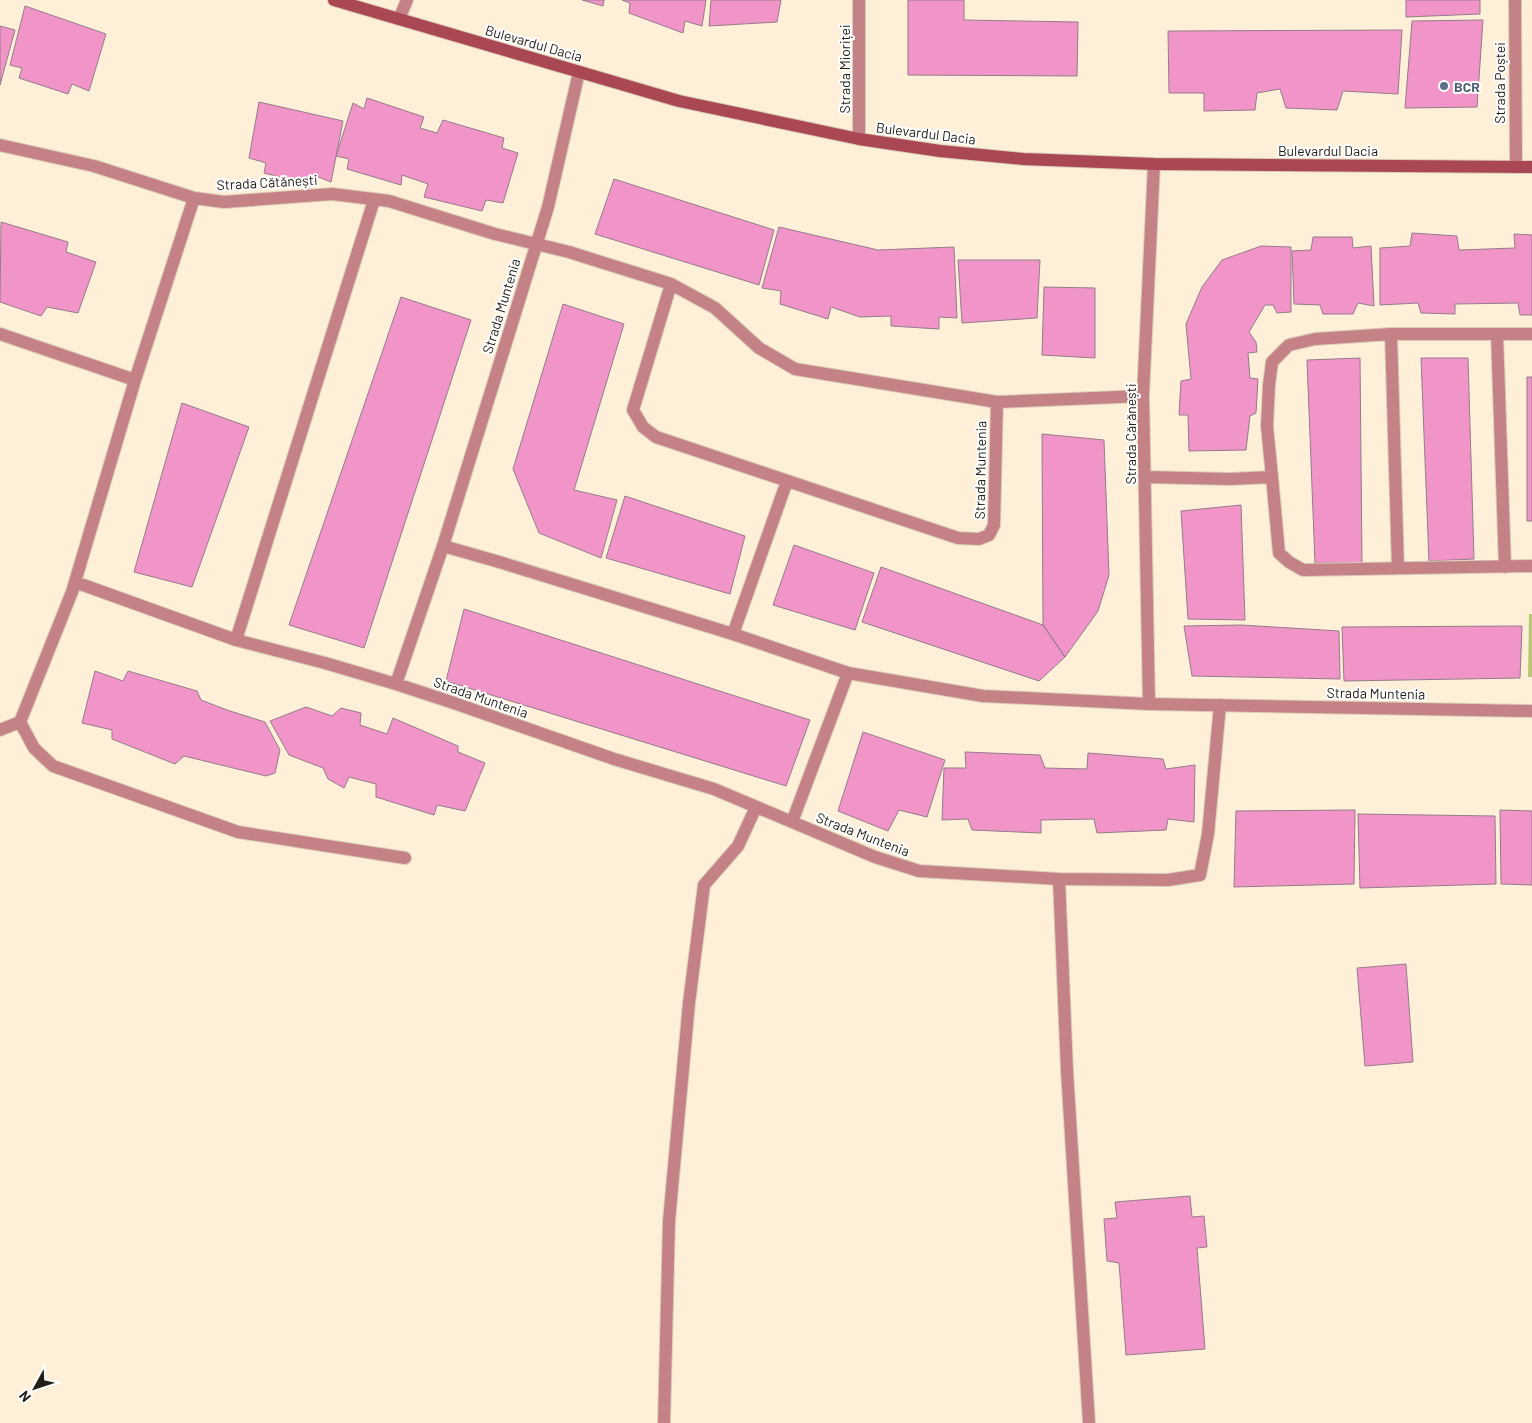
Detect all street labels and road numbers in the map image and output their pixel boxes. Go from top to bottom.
street label: Bulevardul Dacia [484,21,584,65]
street label: Strada Mioriței [836,25,853,113]
street label: Strada Poștei [1491,42,1508,124]
street label: Bulevardul Dacia [875,118,977,148]
street label: Bulevardul Dacia [1278,142,1378,159]
street label: Strada Cătănești [216,171,318,193]
street label: Strada Muntenia [478,256,524,356]
street label: Strada Cărănești [1122,383,1139,485]
street label: Strada Muntenia [971,420,989,520]
street label: Strada Muntenia [432,673,530,721]
street label: Strada Muntenia [1326,684,1426,702]
street label: Strada Muntenia [814,808,912,860]

